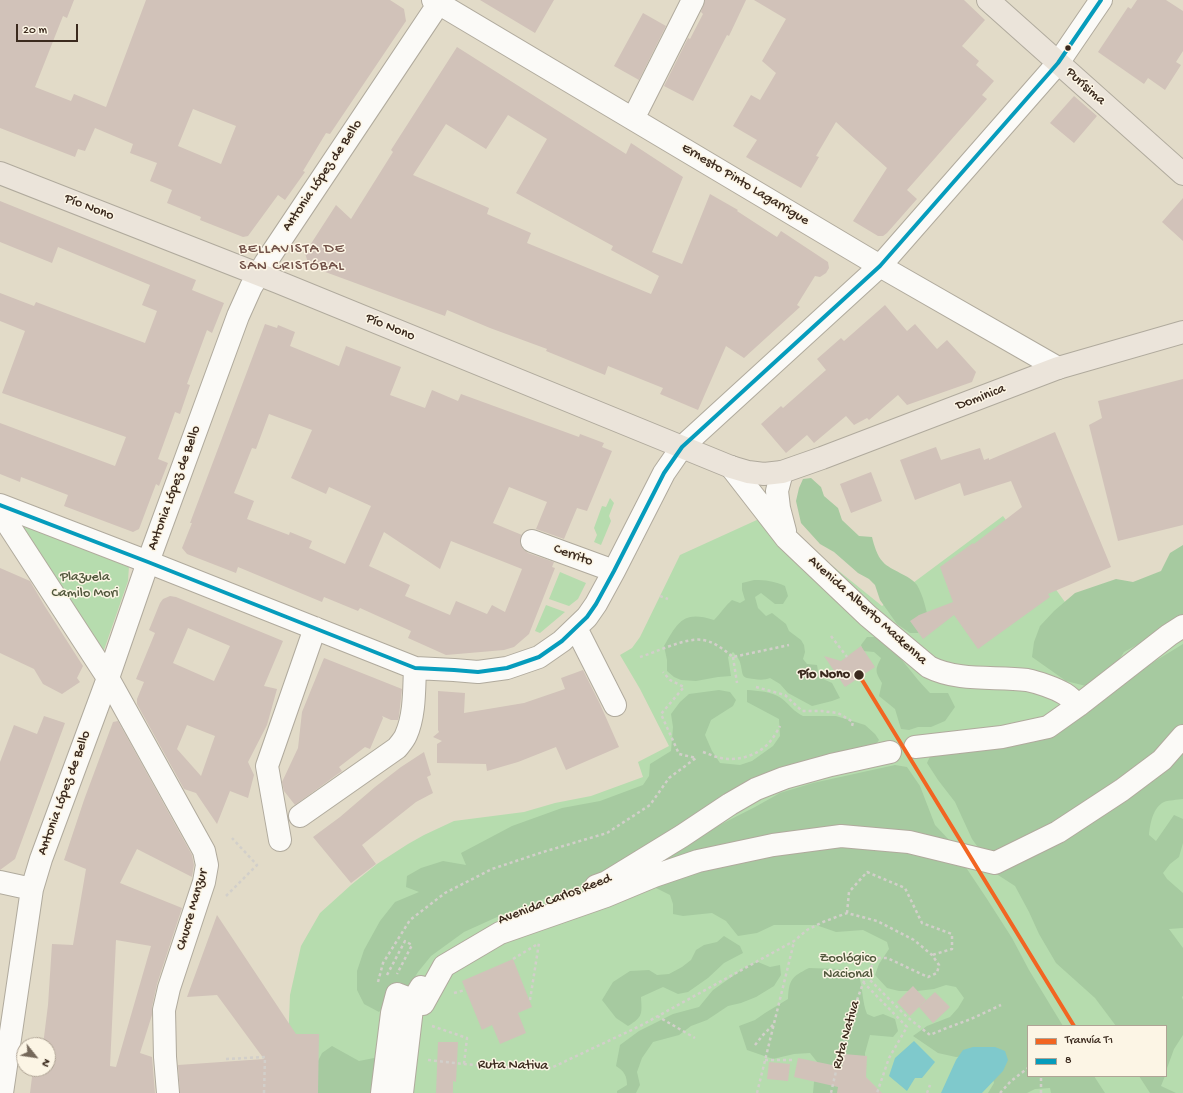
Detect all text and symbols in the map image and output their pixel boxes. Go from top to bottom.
scale bar [18,16,80,42]
text: 20 m [23,24,47,38]
unlabelled marker [1063,43,1073,53]
street label: Purísima [1061,65,1109,109]
street label: Antonia López de Bello [279,117,367,235]
street label: Ernesto Pinto Lagarrigue [678,140,812,230]
street label: Pío Nono [62,191,116,225]
district label: BELLAVISTA DE SAN CRISTÓBAL [239,241,345,276]
street label: Pío Nono [363,311,417,345]
street label: Dominica [954,381,1008,415]
street label: Antonia López de Bello [145,423,205,553]
street label: Cerrito [551,541,595,571]
street label: Avenida Alberto Mackenna [804,553,930,669]
park label: Plazuela Camilo Mori [52,570,118,602]
place label: Pío Nono [798,667,850,683]
marker: Pío Nono [852,668,866,682]
street label: Antonia López de Bello [35,728,95,858]
street label: Chucre Manzur [173,867,213,953]
street label: Avenida Carlos Reed [496,871,614,929]
park label: Zoológico Nacional [820,951,876,984]
street label: Ruta Nativa [829,999,865,1071]
legend [1027,1025,1167,1077]
text: Tranvía T1 [1065,1034,1113,1048]
north arrow [16,1037,56,1077]
text: 8 [1065,1054,1072,1068]
text: N [39,1056,53,1069]
street label: Ruta Nativa [478,1057,548,1075]

